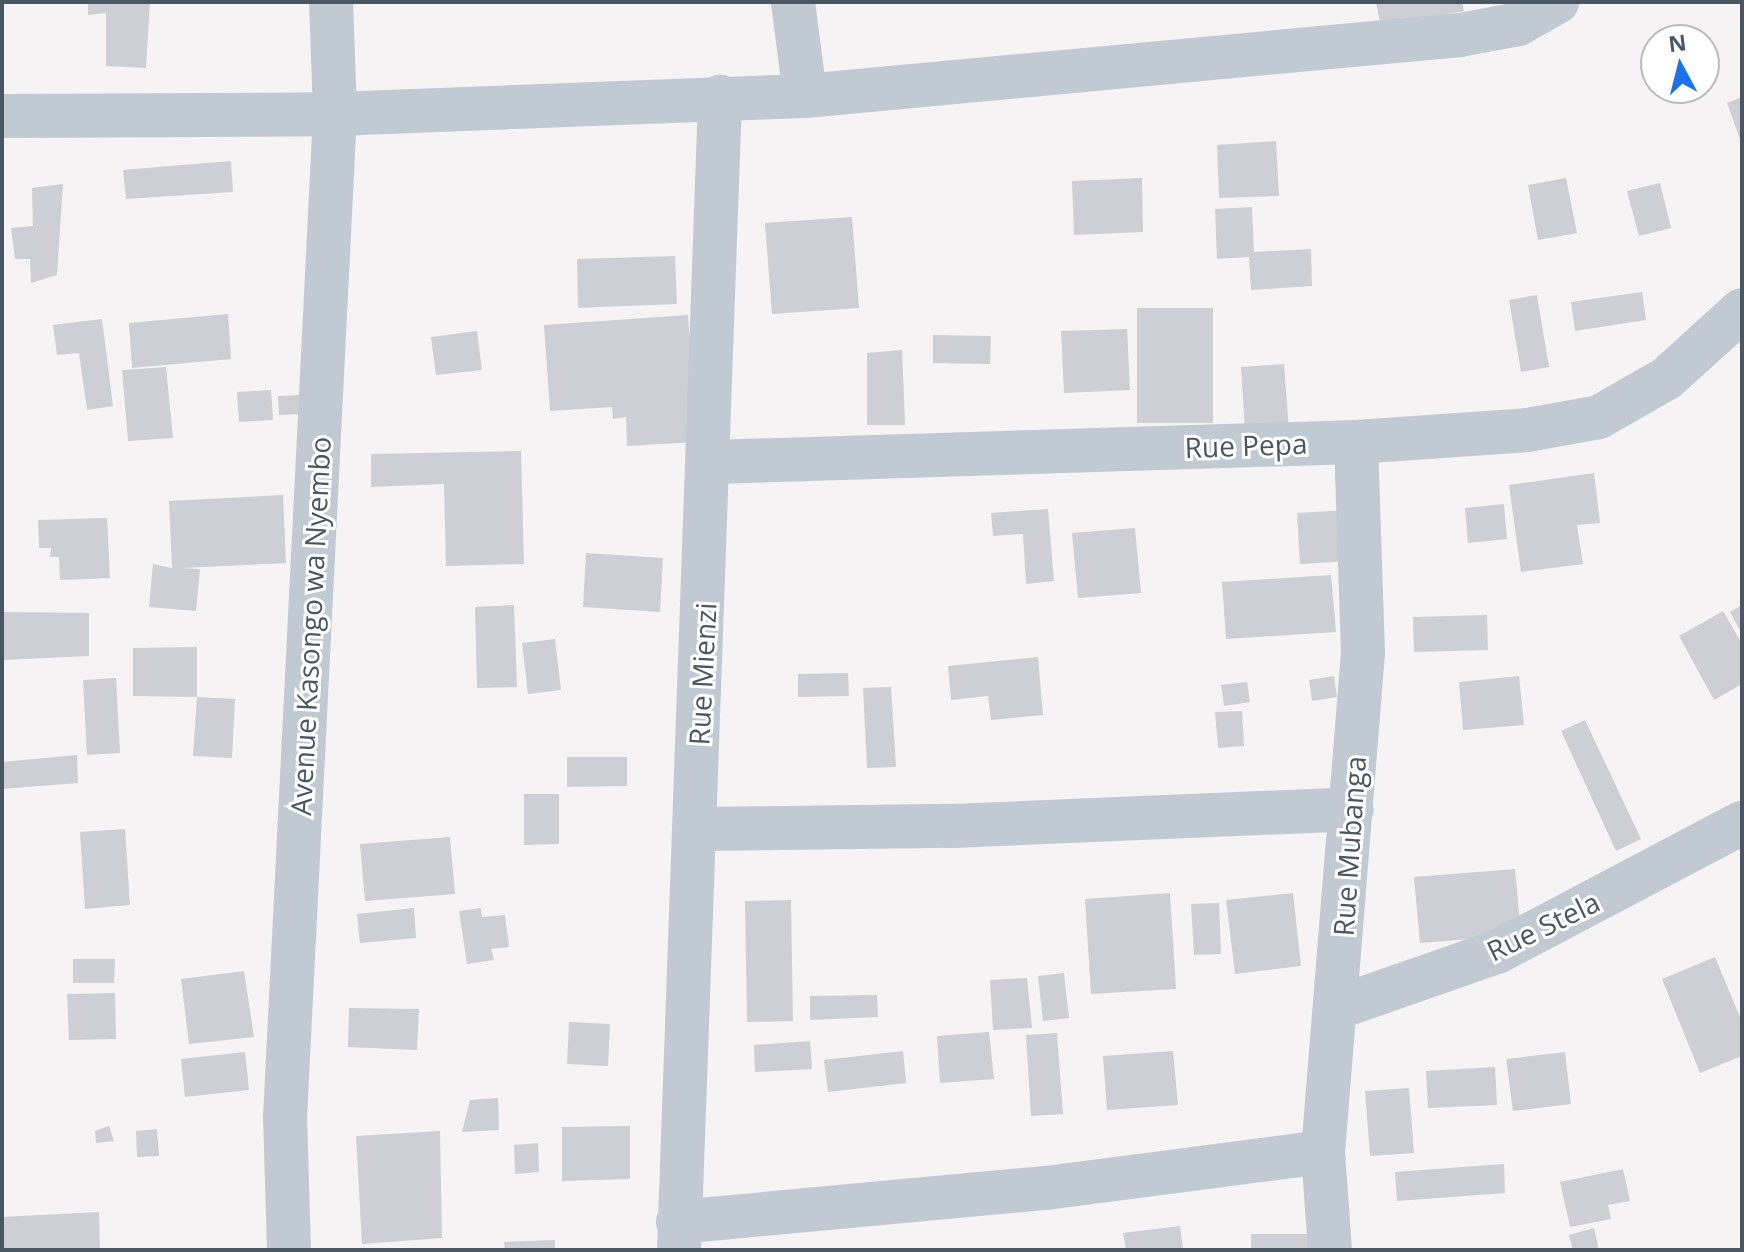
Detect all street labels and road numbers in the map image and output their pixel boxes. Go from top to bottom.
street label: Rue Pepa [1184,426,1308,464]
street label: Avenue Kasongo wa Nyembo [283,436,337,816]
street label: Rue Mienzi [681,602,723,746]
street label: Rue Mubanga [1326,755,1372,937]
street label: Rue Stela [1481,884,1605,968]

